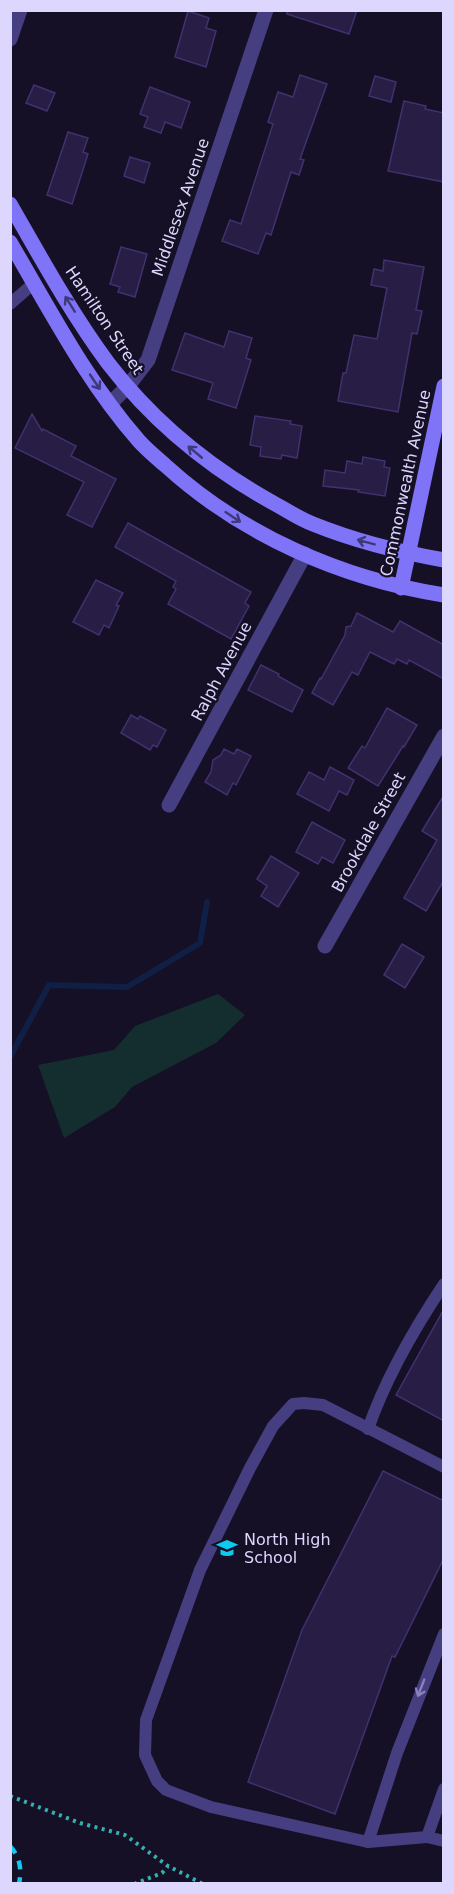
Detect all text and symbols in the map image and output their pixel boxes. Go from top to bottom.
street label: Middlesex Avenue [148,136,213,279]
street label: Hamilton Street [61,263,148,378]
one-way arrow [63,296,75,313]
one-way arrow [88,374,101,391]
street label: Commonwealth Avenue [376,388,435,578]
one-way arrow [187,445,203,458]
one-way arrow [225,510,242,523]
one-way arrow [357,536,376,548]
street label: Ralph Avenue [187,618,256,724]
street label: Brookdale Street [328,769,409,895]
place label: North High School [244,1530,331,1567]
school or university icon: North High School [215,1536,239,1560]
one-way arrow [415,1679,426,1697]

